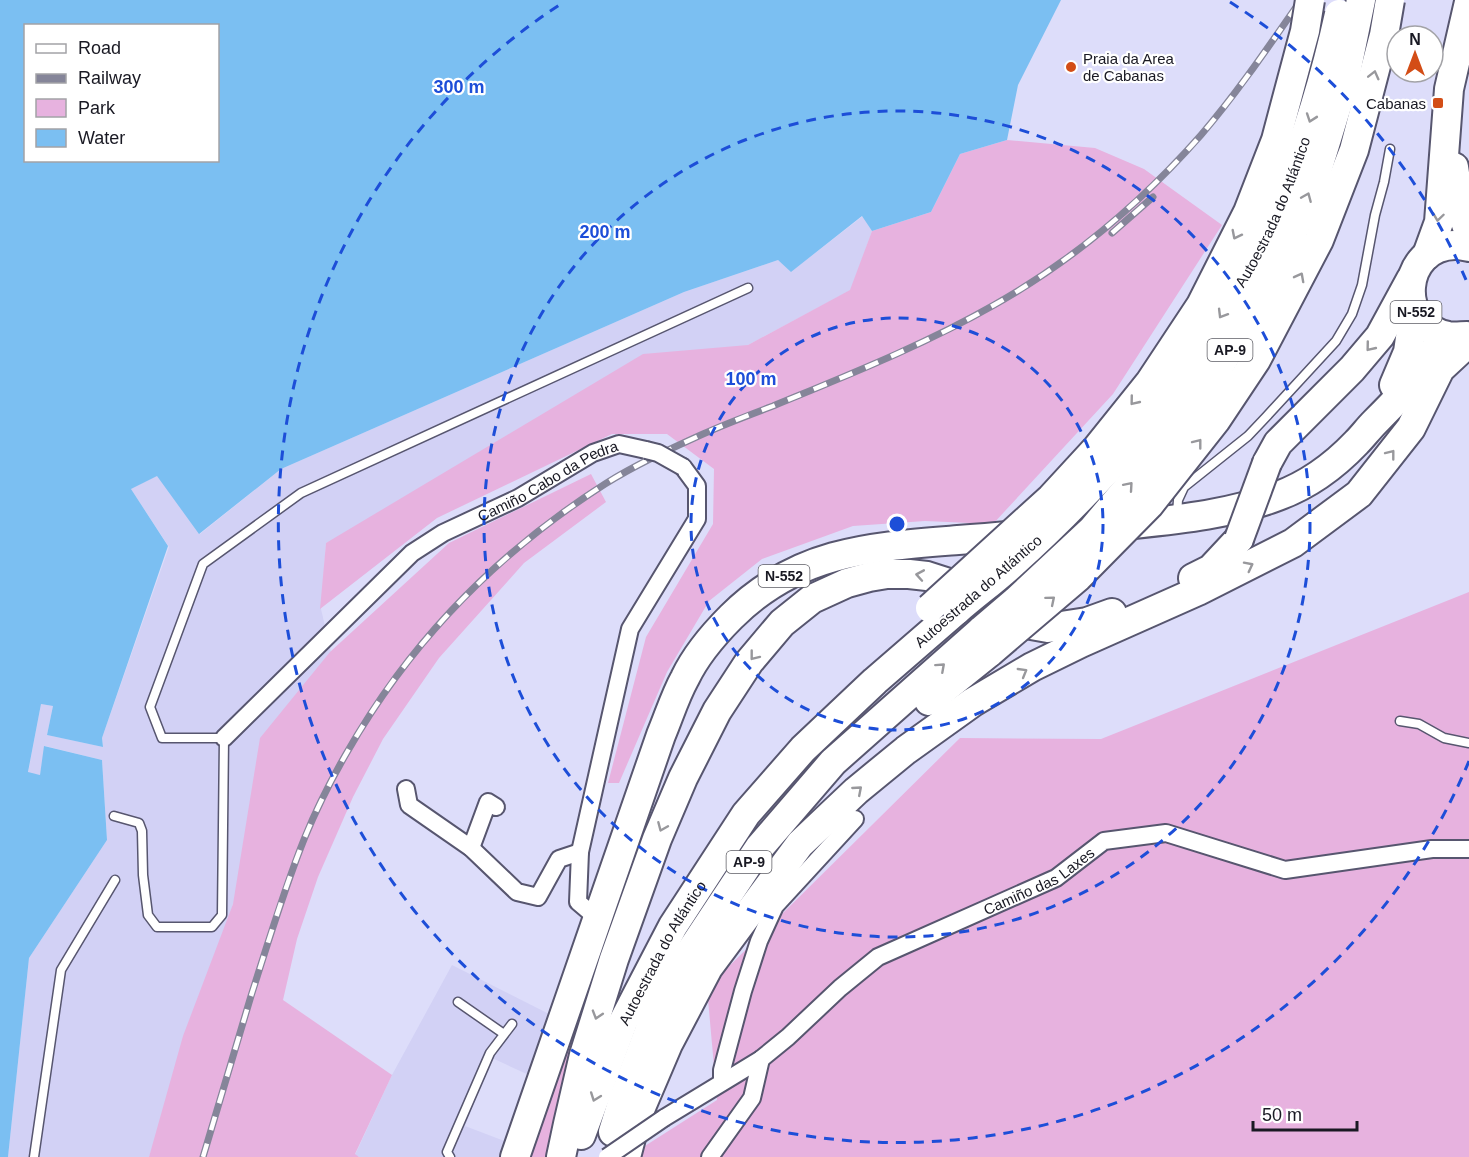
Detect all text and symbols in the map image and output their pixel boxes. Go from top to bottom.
legend [24,24,219,162]
north arrow [1385,24,1445,84]
text: N [1409,31,1421,48]
text: Road [78,38,121,58]
place label: Praia da Area de Cabanas [1083,50,1175,84]
marker: Praia da Area de Cabanas [1064,60,1078,74]
text: Railway [78,68,141,88]
one-way arrow [1366,70,1379,80]
text: 300 m [433,77,485,97]
place label: Cabanas [1366,95,1426,112]
marker: Cabanas [1431,96,1445,110]
text: Park [78,98,116,118]
one-way arrow [1306,112,1319,123]
text: Water [78,128,125,148]
street label: Autoestrada do Atlántico [1231,135,1313,290]
one-way arrow [1300,192,1312,203]
one-way arrow [1433,212,1445,221]
text: 200 m [579,222,631,242]
one-way arrow [1232,229,1244,240]
one-way arrow [1293,273,1304,283]
road number: N-552 [1390,301,1442,323]
one-way arrow [1217,308,1229,318]
road number: AP-9 [1208,339,1252,361]
one-way arrow [1367,340,1378,351]
text: 100 m [725,369,777,389]
one-way arrow [1131,394,1142,405]
street label: Camiño Cabo da Pedra [475,436,621,524]
one-way arrow [1191,438,1202,449]
one-way arrow [1383,450,1394,461]
one-way arrow [1121,482,1132,493]
centre of rings [887,514,907,534]
street label: Autoestrada do Atlántico [911,531,1045,651]
one-way arrow [1243,561,1254,573]
road number: N-552 [758,565,810,587]
one-way arrow [916,570,925,582]
one-way arrow [1044,596,1055,607]
one-way arrow [750,649,761,660]
one-way arrow [934,663,944,674]
one-way arrow [1017,668,1028,680]
one-way arrow [851,786,862,797]
one-way arrow [657,821,669,832]
street label: Camiño das Laxes [981,843,1097,918]
road number: AP-9 [726,851,771,873]
street label: Autoestrada do Atlántico [615,877,709,1028]
one-way arrow [592,1009,604,1020]
one-way arrow [590,1091,603,1102]
scale bar [1253,1094,1356,1132]
text: 50 m [1262,1105,1302,1125]

